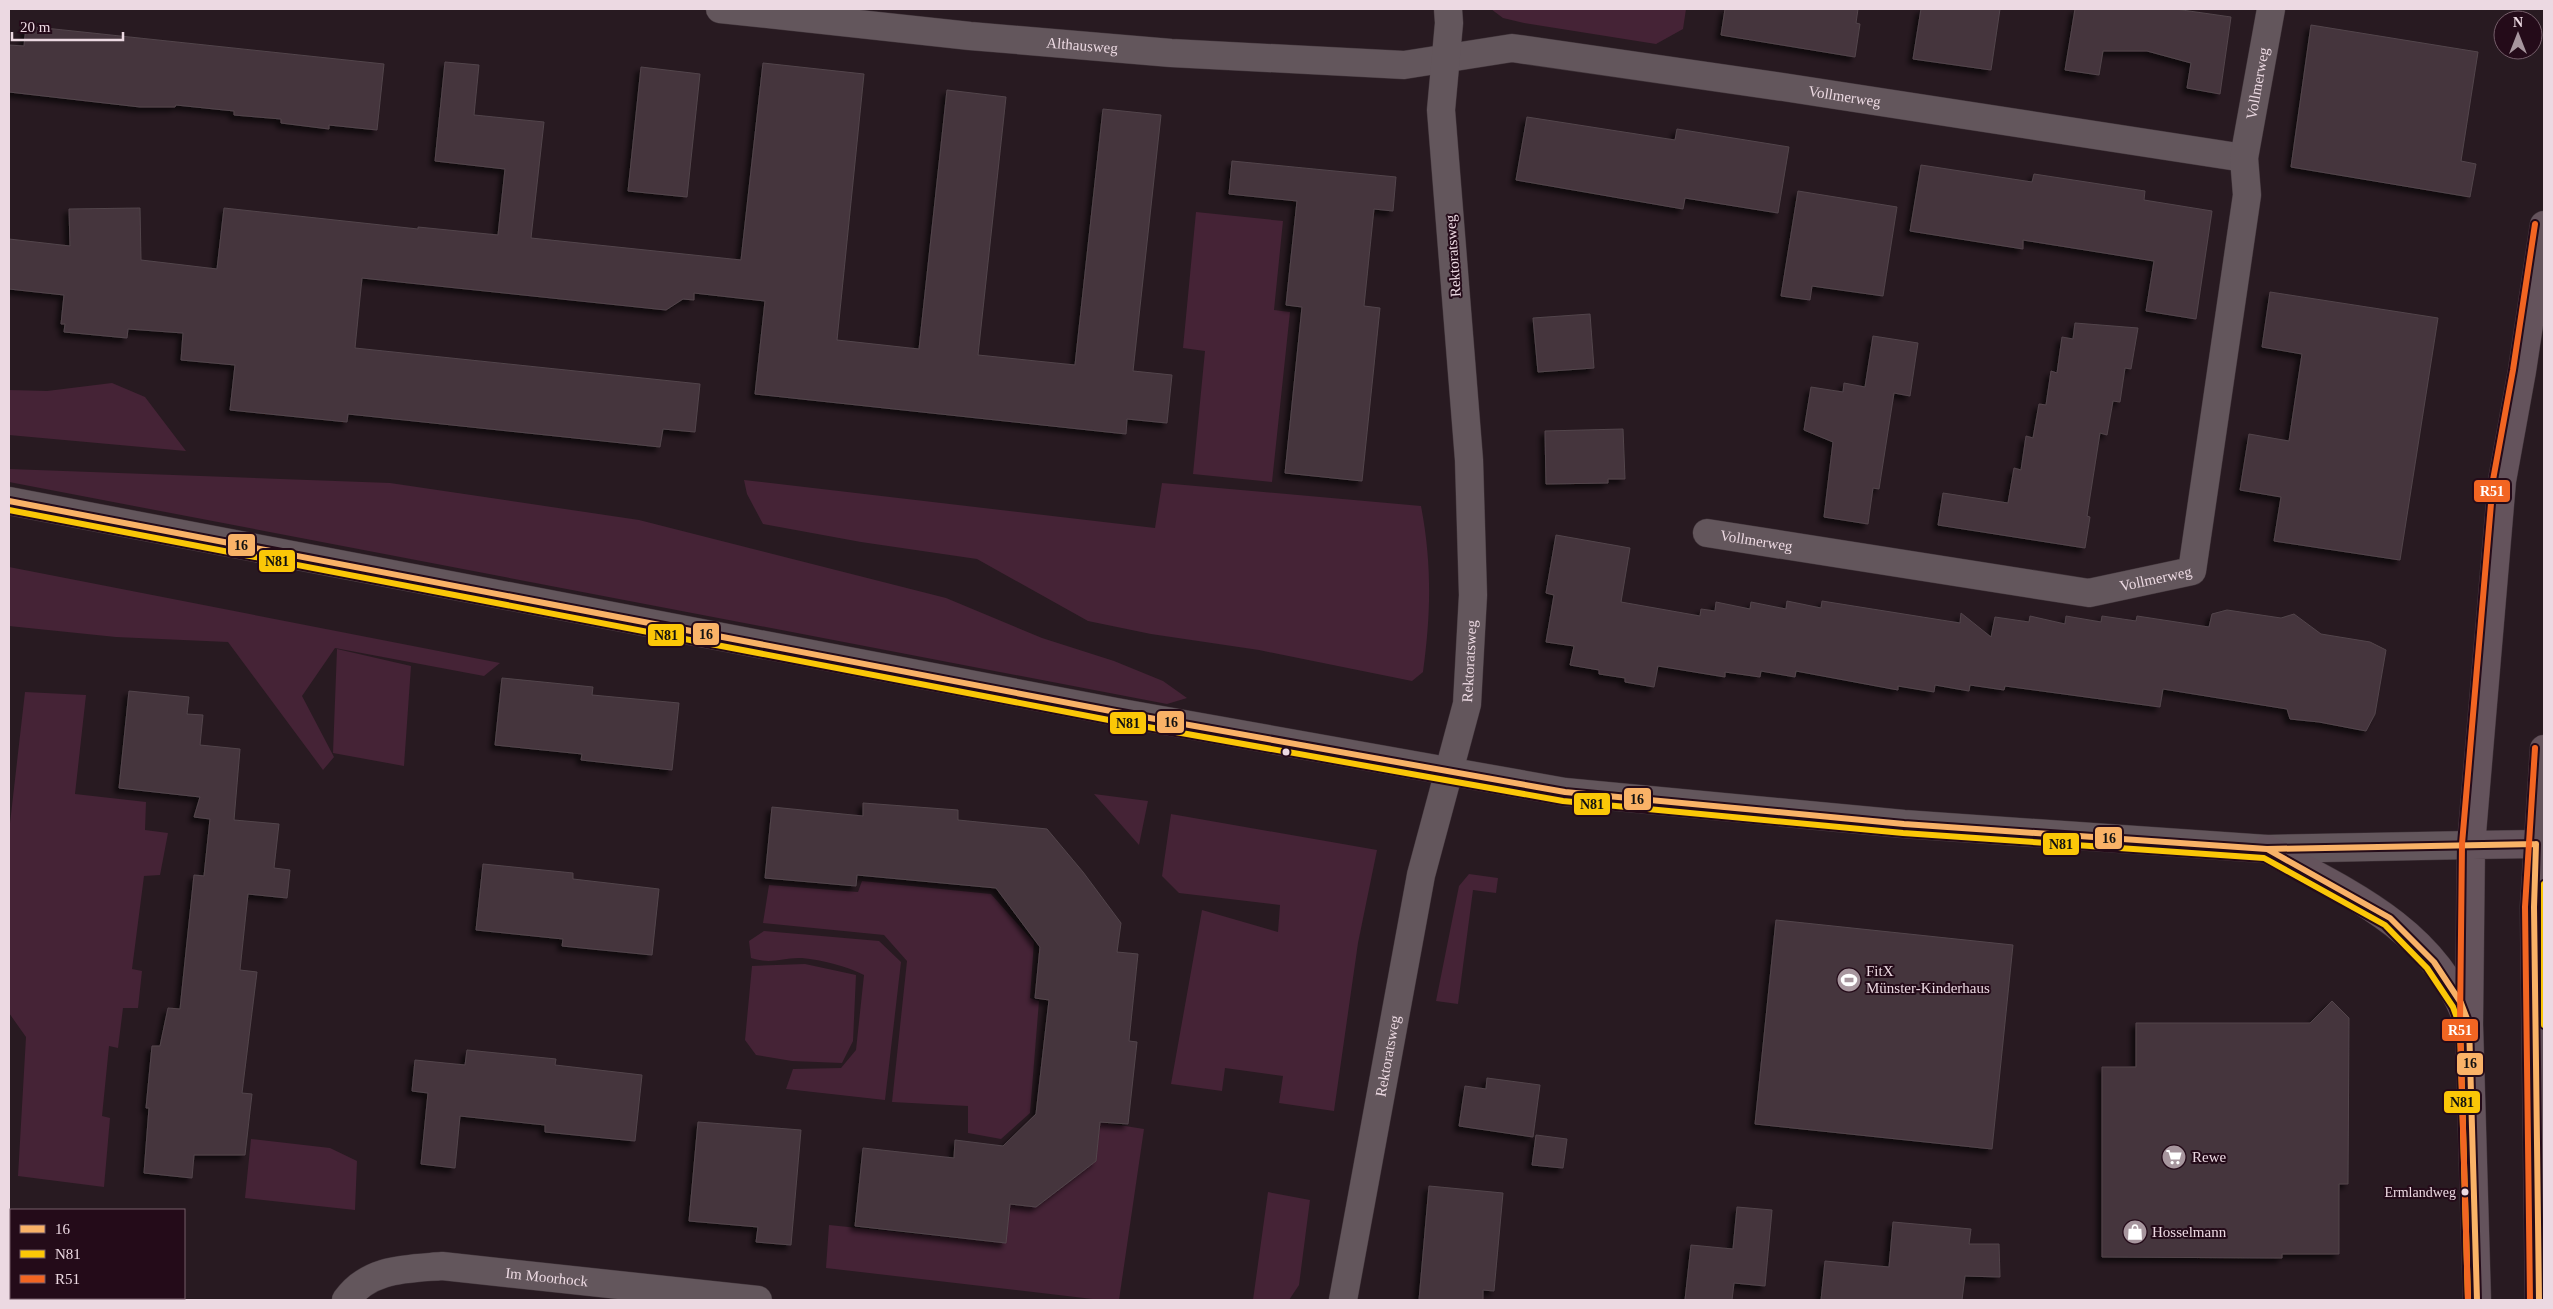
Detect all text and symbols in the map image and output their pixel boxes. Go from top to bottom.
scale bar [12,10,124,42]
north arrow [2493,10,2543,60]
text: N [2513,15,2523,30]
text: 20 m [20,19,51,35]
street label: Althausweg [1046,34,1119,57]
street label: Vollmerweg [2243,45,2272,121]
street label: Vollmerweg [1807,83,1883,110]
street label: Rektoratsweg [1442,214,1464,298]
line badge: R51 [2473,479,2511,503]
text: R51 [2480,484,2504,499]
street label: Vollmerweg [1719,527,1794,554]
line badge: 16 [227,533,256,557]
text: 16 [234,538,248,553]
line badge: N81 [258,549,296,573]
text: N81 [265,554,289,569]
street label: Vollmerweg [2118,563,2194,594]
street label: Rektoratsweg [1459,619,1480,703]
line badge: 16 [692,622,720,646]
line badge: N81 [647,623,685,647]
text: 16 [699,627,713,642]
text: N81 [654,628,678,643]
line badge: 16 [1156,710,1185,734]
line badge: N81 [1109,711,1147,735]
text: 16 [1164,715,1178,730]
text: N81 [1116,716,1140,731]
unlabelled marker [1281,747,1291,757]
line badge: 16 [1623,787,1652,811]
line badge: N81 [1573,792,1611,816]
text: 16 [1630,792,1644,807]
text: N81 [1580,797,1604,812]
line badge: 16 [2094,826,2123,850]
text: 16 [2102,831,2116,846]
line badge: N81 [2042,832,2080,856]
text: N81 [2049,837,2073,852]
place label: FitX Münster-Kinderhaus [1866,963,1990,996]
sports icon: FitX Münster-Kinderhaus [1836,967,1862,993]
street label: Rektoratsweg [1372,1014,1403,1098]
line badge: R51 [2441,1018,2479,1042]
text: R51 [2448,1023,2472,1038]
line badge: 16 [2456,1052,2484,1076]
text: 16 [2463,1056,2477,1071]
line badge: N81 [2443,1090,2481,1114]
text: N81 [2450,1095,2474,1110]
supermarket icon: Rewe [2161,1144,2187,1170]
place label: Rewe [2192,1149,2226,1165]
place label: Ermlandweg [2384,1185,2456,1200]
marker: Ermlandweg [2460,1187,2470,1197]
legend [10,1209,185,1299]
shop icon: Hosselmann [2122,1219,2148,1245]
text: 16 [55,1221,71,1237]
place label: Hosselmann [2152,1224,2227,1240]
text: N81 [55,1246,81,1262]
street label: Im Moorhock [505,1265,589,1290]
text: R51 [55,1271,80,1287]

